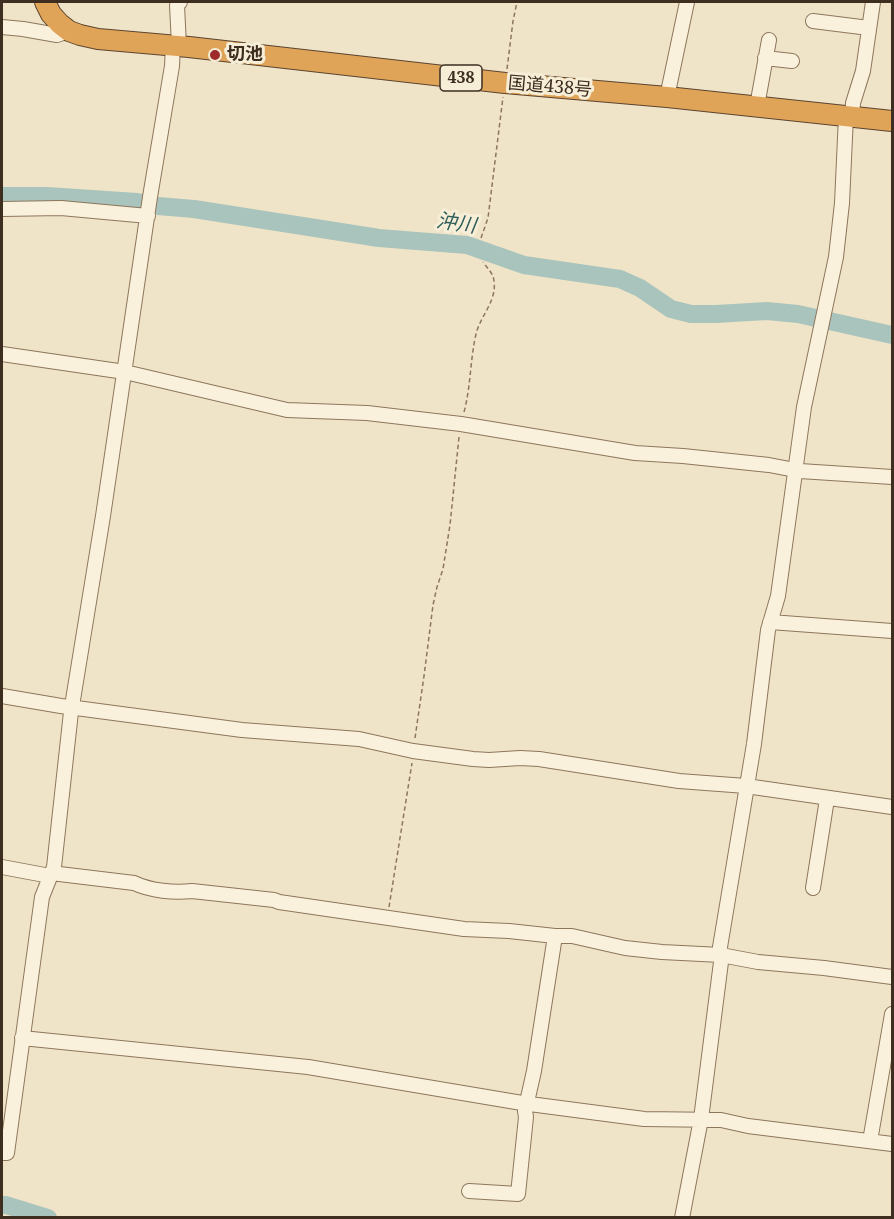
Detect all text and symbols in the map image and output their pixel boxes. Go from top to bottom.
place label: 切池 [227,44,263,66]
marker: 切池 [208,48,222,62]
road number: 438 [440,65,482,91]
street label: 国道438号 [507,73,593,101]
water label: 沖川 [435,209,477,239]

